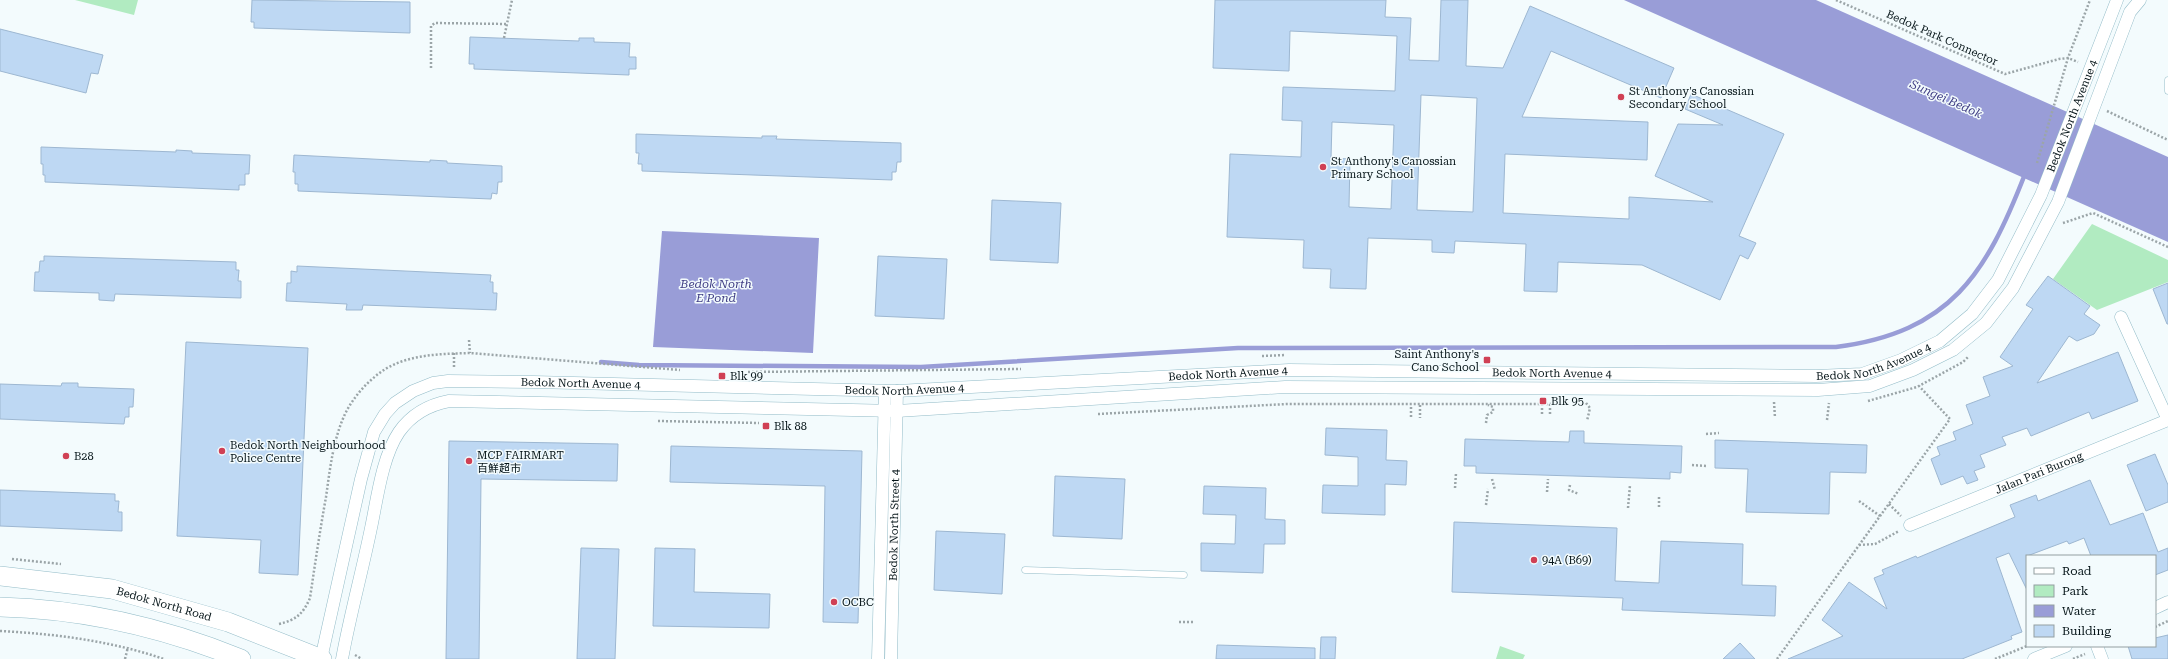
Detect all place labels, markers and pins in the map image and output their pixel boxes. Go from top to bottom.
place label: St Anthony's Canossian Secondary School [1629,85,1754,111]
marker: St Anthony's Canossian Secondary School [1616,92,1626,102]
place label: St Anthony's Canossian Primary School [1331,155,1456,181]
marker: St Anthony's Canossian Primary School [1318,162,1328,172]
place label: Saint Anthony's Cano School [1395,348,1480,374]
marker: Saint Anthony's Cano School [1482,355,1492,365]
place label: Blk 99 [730,370,763,383]
marker: Blk 99 [717,371,727,381]
place label: Blk 95 [1551,395,1584,408]
marker: Blk 95 [1538,396,1548,406]
place label: Blk 88 [774,420,807,433]
marker: Blk 88 [761,421,771,431]
place label: Bedok North Neighbourhood Police Centre [230,439,386,465]
marker: Bedok North Neighbourhood Police Centre [217,446,227,456]
place label: MCP FAIRMART 百鮮超市 [477,449,564,475]
place label: B28 [74,450,94,463]
marker: B28 [61,451,71,461]
marker: MCP FAIRMART 百鮮超市 [464,456,474,466]
place label: 94A (B69) [1542,554,1592,567]
marker: 94A (B69) [1529,555,1539,565]
place label: OCBC [842,596,874,609]
marker: OCBC [829,597,839,607]

